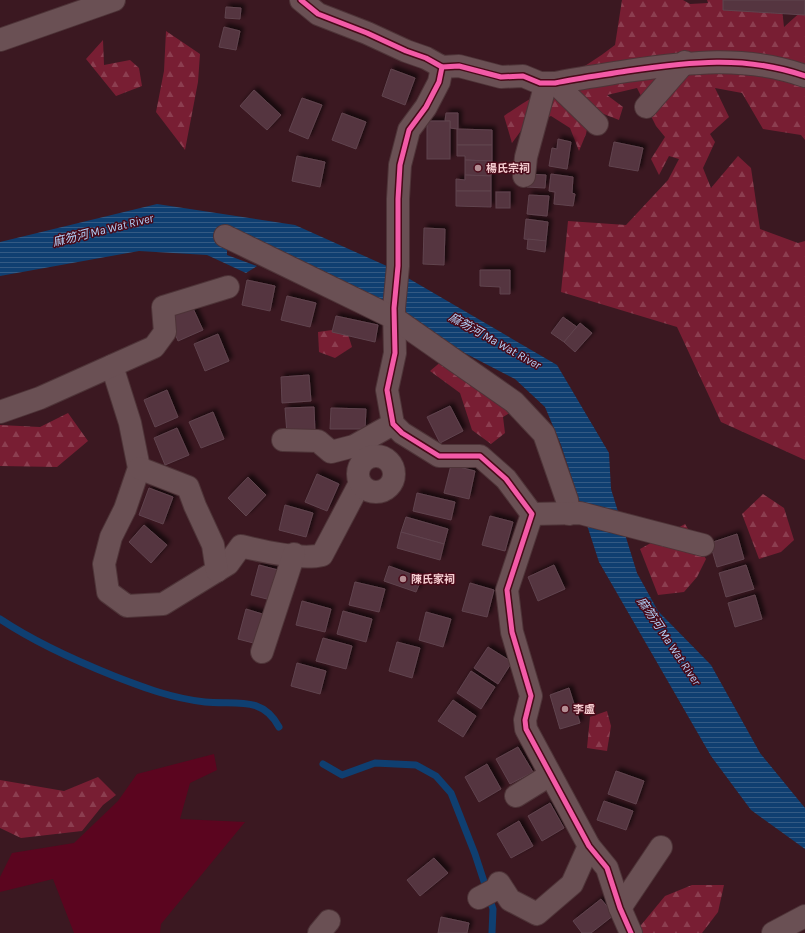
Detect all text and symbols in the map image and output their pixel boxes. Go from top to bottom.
place label: 楊氏宗祠 [486,162,530,175]
marker: 楊氏宗祠 [473,163,483,173]
water label: 麻笏河 Ma Wat River [51,211,156,249]
water label: 麻笏河 Ma Wat River [446,310,544,373]
place label: 陳氏家祠 [411,573,455,586]
marker: 陳氏家祠 [398,574,408,584]
water label: 麻笏河 Ma Wat River [634,594,704,688]
place label: 李盧 [573,703,595,716]
marker: 李盧 [560,704,570,714]

